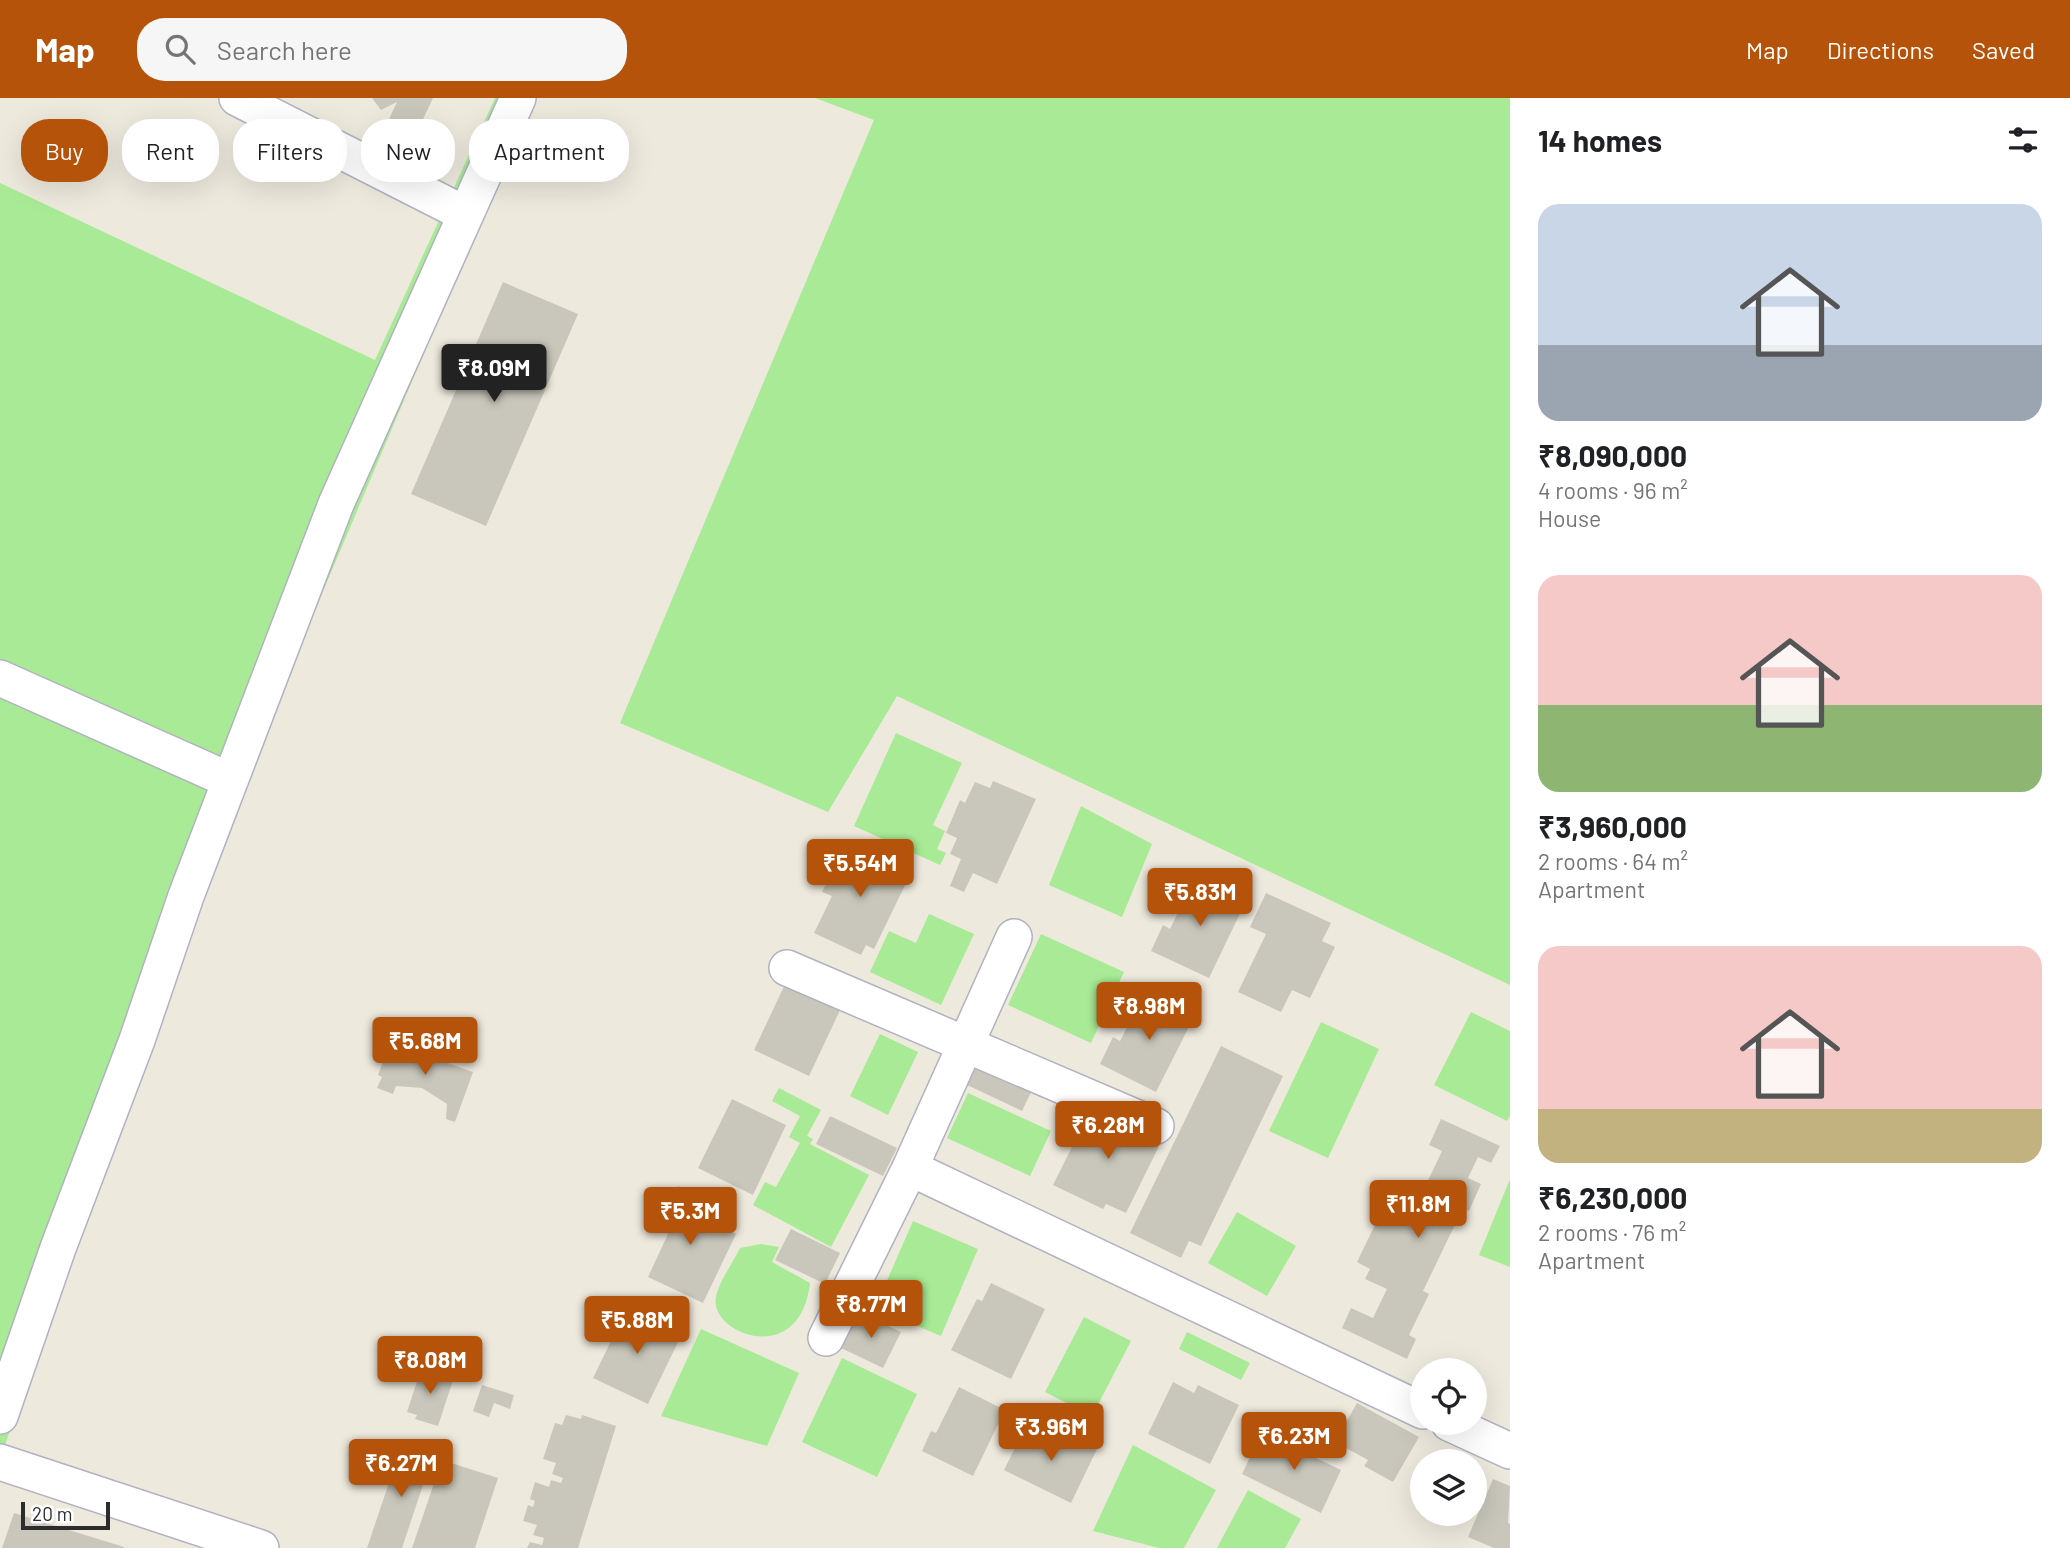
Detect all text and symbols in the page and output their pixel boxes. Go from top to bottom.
search box [137,18,627,81]
text: Map [35,29,95,69]
icon: search [161,30,199,68]
text: Search here [217,34,352,65]
text: Map [1746,35,1789,64]
text: Directions [1827,35,1934,64]
text: Saved [1972,35,2035,64]
chip: Buy [21,119,108,182]
chip: Rent [122,119,219,182]
chip: Filters [233,119,347,182]
chip: New [361,119,455,182]
chip: Apartment [469,119,629,182]
icon: filters [2004,121,2042,159]
text: 14 homes [1538,122,1662,158]
icon: home [1727,249,1853,375]
pin: ₹8.09M [437,344,551,404]
text: ₹8.09M [458,353,530,381]
text: ₹8,090,000 [1538,437,1687,473]
text: 4 rooms · 96 m² [1538,476,1688,504]
text: House [1538,504,1601,532]
icon: home [1727,620,1853,746]
text: ₹3,960,000 [1538,808,1687,844]
pin: ₹5.54M [803,840,917,899]
text: 2 rooms · 64 m² [1538,847,1688,875]
text: ₹5.54M [823,848,897,876]
pin: ₹5.83M [1143,868,1257,928]
text: Apartment [1538,875,1645,903]
text: ₹5.83M [1163,877,1237,905]
pin: ₹8.98M [1092,982,1206,1042]
text: ₹8.98M [1113,991,1185,1019]
icon: home [1727,991,1853,1117]
pin: ₹5.68M [368,1018,482,1077]
text: ₹5.68M [388,1026,462,1054]
pin: ₹6.28M [1051,1102,1165,1161]
text: ₹6.28M [1071,1110,1145,1138]
text: ₹6,230,000 [1538,1179,1687,1215]
pin: ₹11.8M [1361,1180,1475,1240]
pin: ₹5.3M [641,1188,739,1247]
text: ₹11.8M [1386,1189,1450,1217]
text: ₹5.3M [660,1196,720,1224]
text: 2 rooms · 76 m² [1538,1218,1686,1246]
text: Apartment [1538,1246,1645,1274]
pin: ₹8.77M [814,1280,928,1340]
text: ₹8.77M [835,1289,907,1317]
pin: ₹5.88M [580,1296,694,1356]
text: ₹5.88M [600,1305,674,1333]
pin: ₹8.08M [373,1336,487,1396]
text: ₹8.08M [393,1345,467,1373]
map controls [1410,1358,1487,1526]
button: locate [1410,1358,1487,1435]
pin: ₹3.96M [994,1404,1108,1463]
text: ₹3.96M [1015,1412,1087,1440]
pin: ₹6.23M [1237,1412,1351,1472]
text: ₹6.23M [1257,1421,1331,1449]
pin: ₹6.27M [344,1440,458,1499]
text: ₹6.27M [365,1448,437,1476]
button: layers [1410,1449,1487,1526]
scale bar [21,1499,110,1531]
text: 20 m [32,1502,72,1525]

